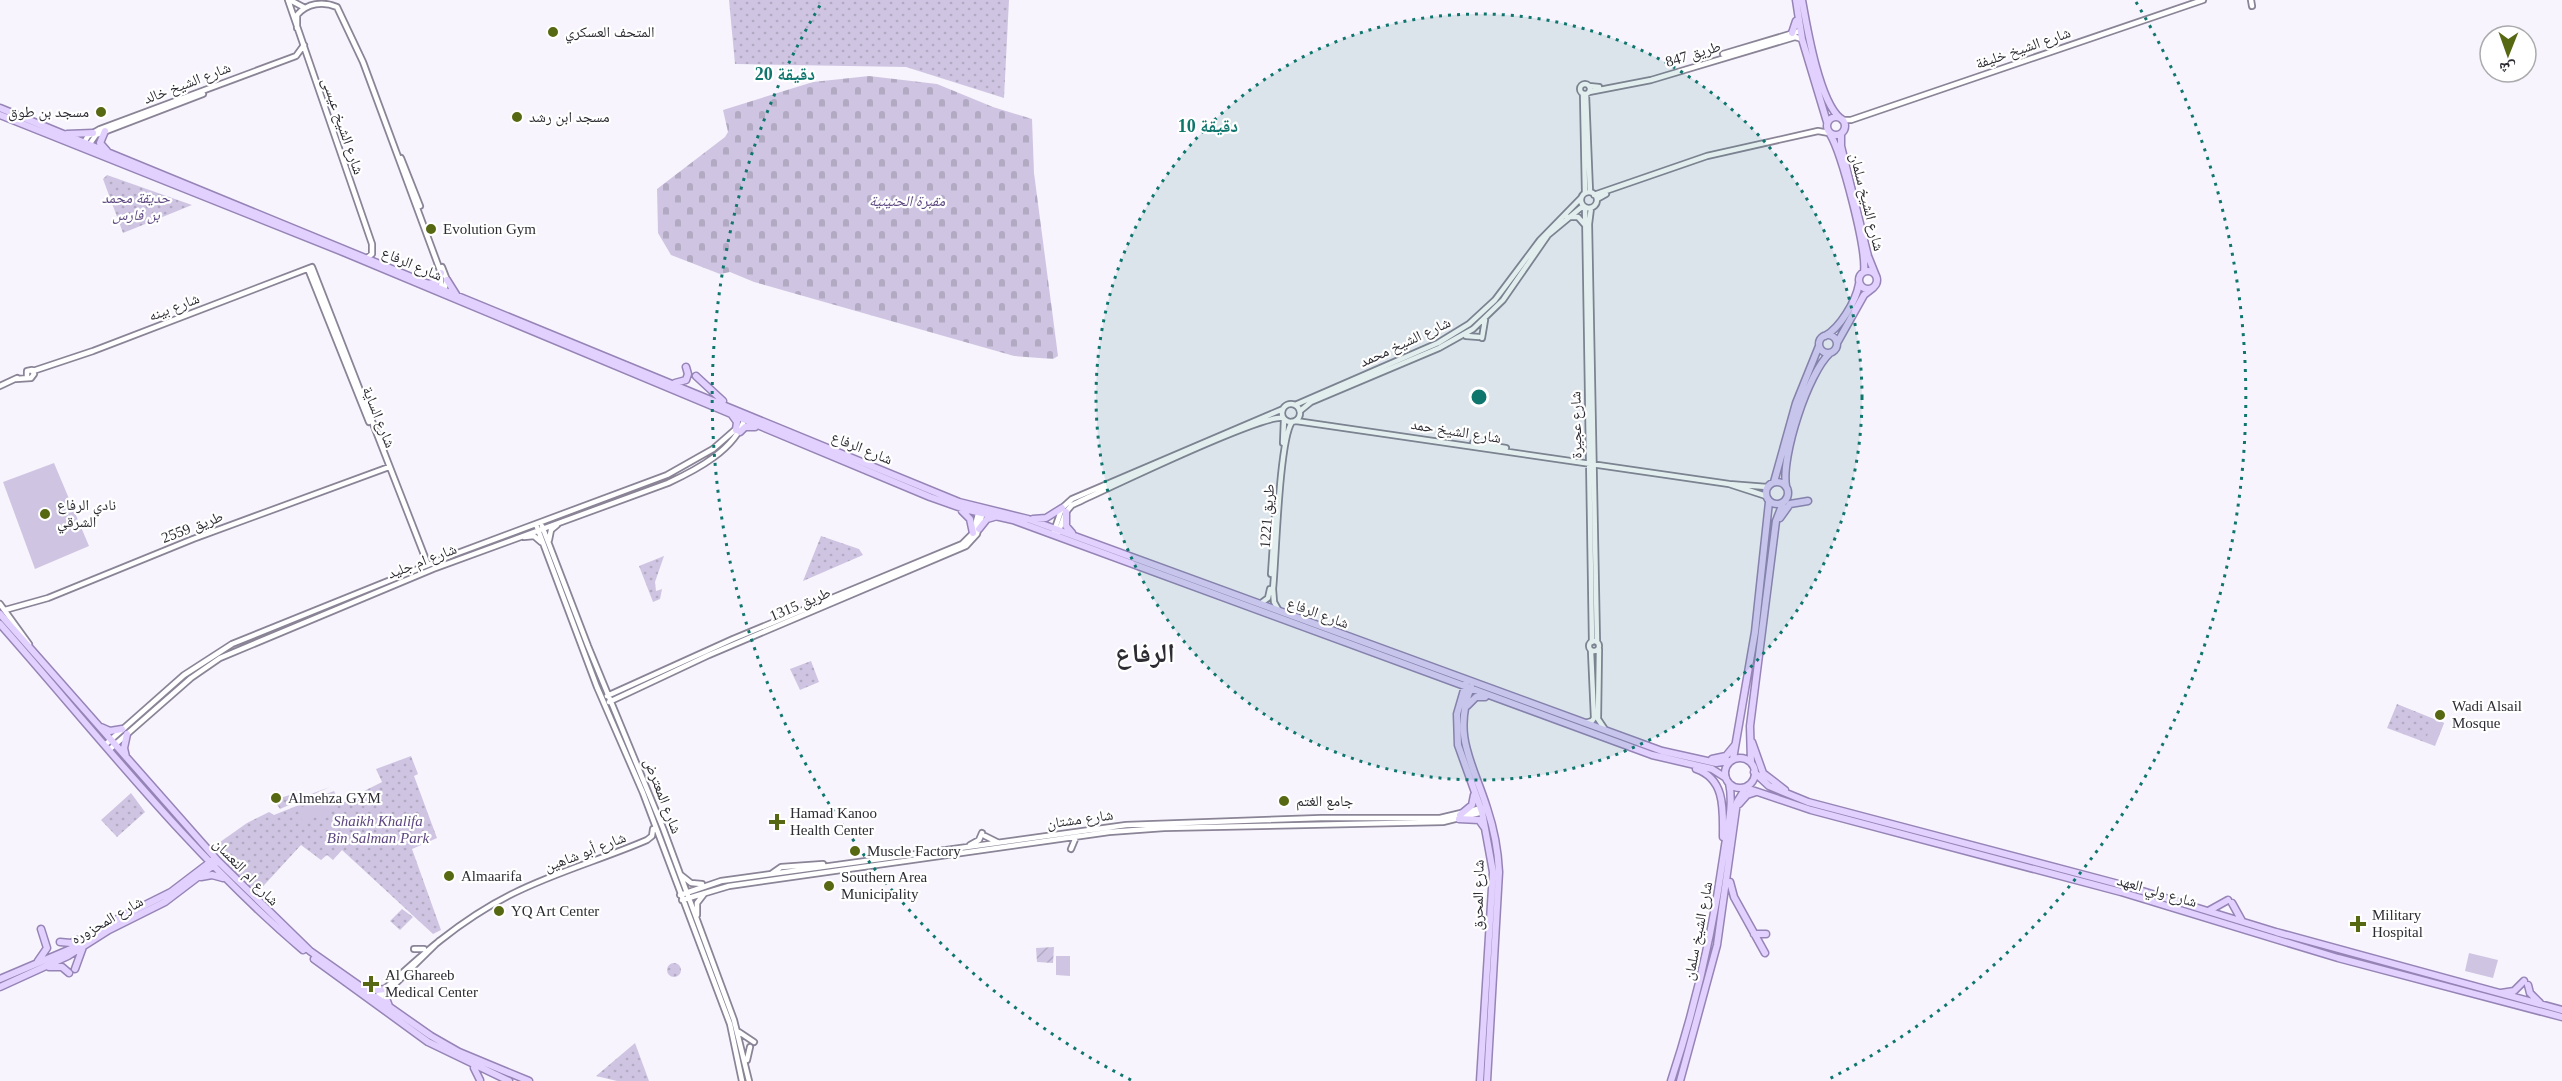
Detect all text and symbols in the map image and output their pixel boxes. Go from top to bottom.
place label: المتحف العسكري [565,24,654,44]
street label: شارع الشيخ خليفة [1973,24,2073,74]
north arrow [2478,24,2538,84]
marker: المتحف العسكري [546,25,560,39]
street label: طريق 847 [1663,38,1723,72]
street label: شارع الشيخ خالد [141,59,234,109]
text: ش [2499,59,2516,77]
text: 20 دقيقة [755,64,815,84]
street label: شارع الشيخ عيسى [317,75,367,177]
place label: مسجد بن طوق [8,104,89,122]
marker: مسجد بن طوق [94,105,108,119]
place label: مسجد ابن رشد [529,109,610,127]
marker: مسجد ابن رشد [510,110,524,124]
text: 10 دقيقة [1178,116,1238,136]
street label: شارع الشيخ سلمان [1845,151,1887,253]
park label: حديقة محمد بن فارس [102,190,171,224]
park label: مقبرة الحنينية [869,193,945,210]
place label: Evolution Gym [443,221,536,237]
marker: Evolution Gym [424,222,438,236]
street label: شارع الرفاع [379,244,445,286]
street label: شارع بينه [146,290,202,326]
street label: شارع الشيخ محمد [1357,314,1454,372]
street label: شارع الساية [358,384,399,451]
centre of rings [1469,387,1489,407]
street label: شارع عجيرة [1567,391,1587,459]
street label: شارع الشيخ حمد [1410,416,1502,448]
street label: شارع الرفاع [828,429,895,469]
street label: طريق 1221 [1257,483,1279,549]
place label: نادي الرفاع الشرقي [57,497,116,534]
marker: نادي الرفاع الشرقي [38,507,52,521]
street label: طريق 2559 [159,508,226,548]
street label: شارع ام جليد [385,540,460,583]
street label: طريق 1315 [767,584,834,626]
street label: شارع الرفاع [1284,594,1351,633]
district label: الرفاع [1115,638,1175,670]
place label: Wadi Alsail Mosque [2452,698,2522,731]
marker: Wadi Alsail Mosque [2433,708,2447,722]
street label: شارع المعترض [639,756,685,837]
place label: Almehza GYM [288,790,381,806]
marker: Almehza GYM [269,791,283,805]
place label: جامع الغتم [1296,793,1354,811]
marker: جامع الغتم [1277,794,1291,808]
place label: Hamad Kanoo Health Center [790,805,877,838]
street label: شارع مشتان [1046,806,1115,834]
park label: Shaikh Khalifa Bin Salman Park [327,813,430,846]
marker: Hamad Kanoo Health Center [768,813,786,831]
street label: شارع أبو شاهين [542,828,629,877]
street label: شارع ام النعسان [209,835,282,910]
place label: Muscle Factory [867,843,961,859]
marker: Muscle Factory [848,844,862,858]
street label: شارع المحرق [1469,859,1489,931]
place label: Almaarifa [461,868,522,884]
marker: Almaarifa [442,869,456,883]
place label: Southern Area Municipality [841,869,928,902]
street label: شارع ولي العهد [2114,872,2199,914]
marker: Southern Area Municipality [822,879,836,893]
street label: شارع الشيخ سلمان [1681,880,1717,982]
street label: شارع المحزوره [68,893,147,949]
place label: YQ Art Center [511,903,599,919]
marker: YQ Art Center [492,904,506,918]
place label: Military Hospital [2372,907,2423,940]
marker: Military Hospital [2349,915,2367,933]
place label: Al Ghareeb Medical Center [385,967,478,1000]
marker: Al Ghareeb Medical Center [362,975,380,993]

